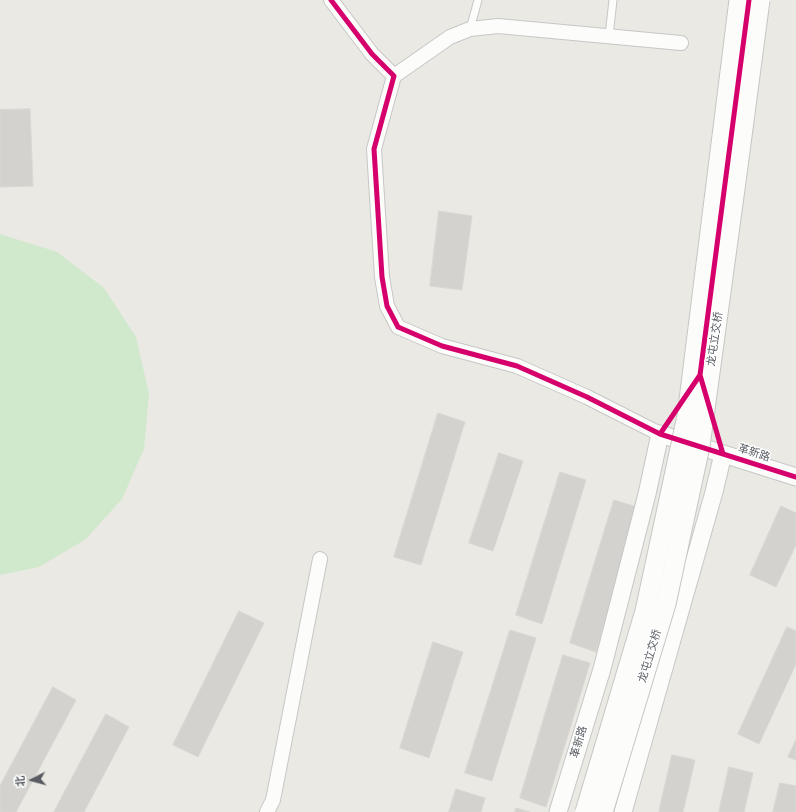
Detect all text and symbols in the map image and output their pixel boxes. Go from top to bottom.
street label: 龙屯立交桥 [705,311,725,367]
street label: 革新路 [736,442,772,464]
street label: 龙屯立交桥 [636,628,664,684]
street label: 革新路 [568,724,590,760]
north arrow [12,760,52,800]
text: 北 [12,775,28,788]

